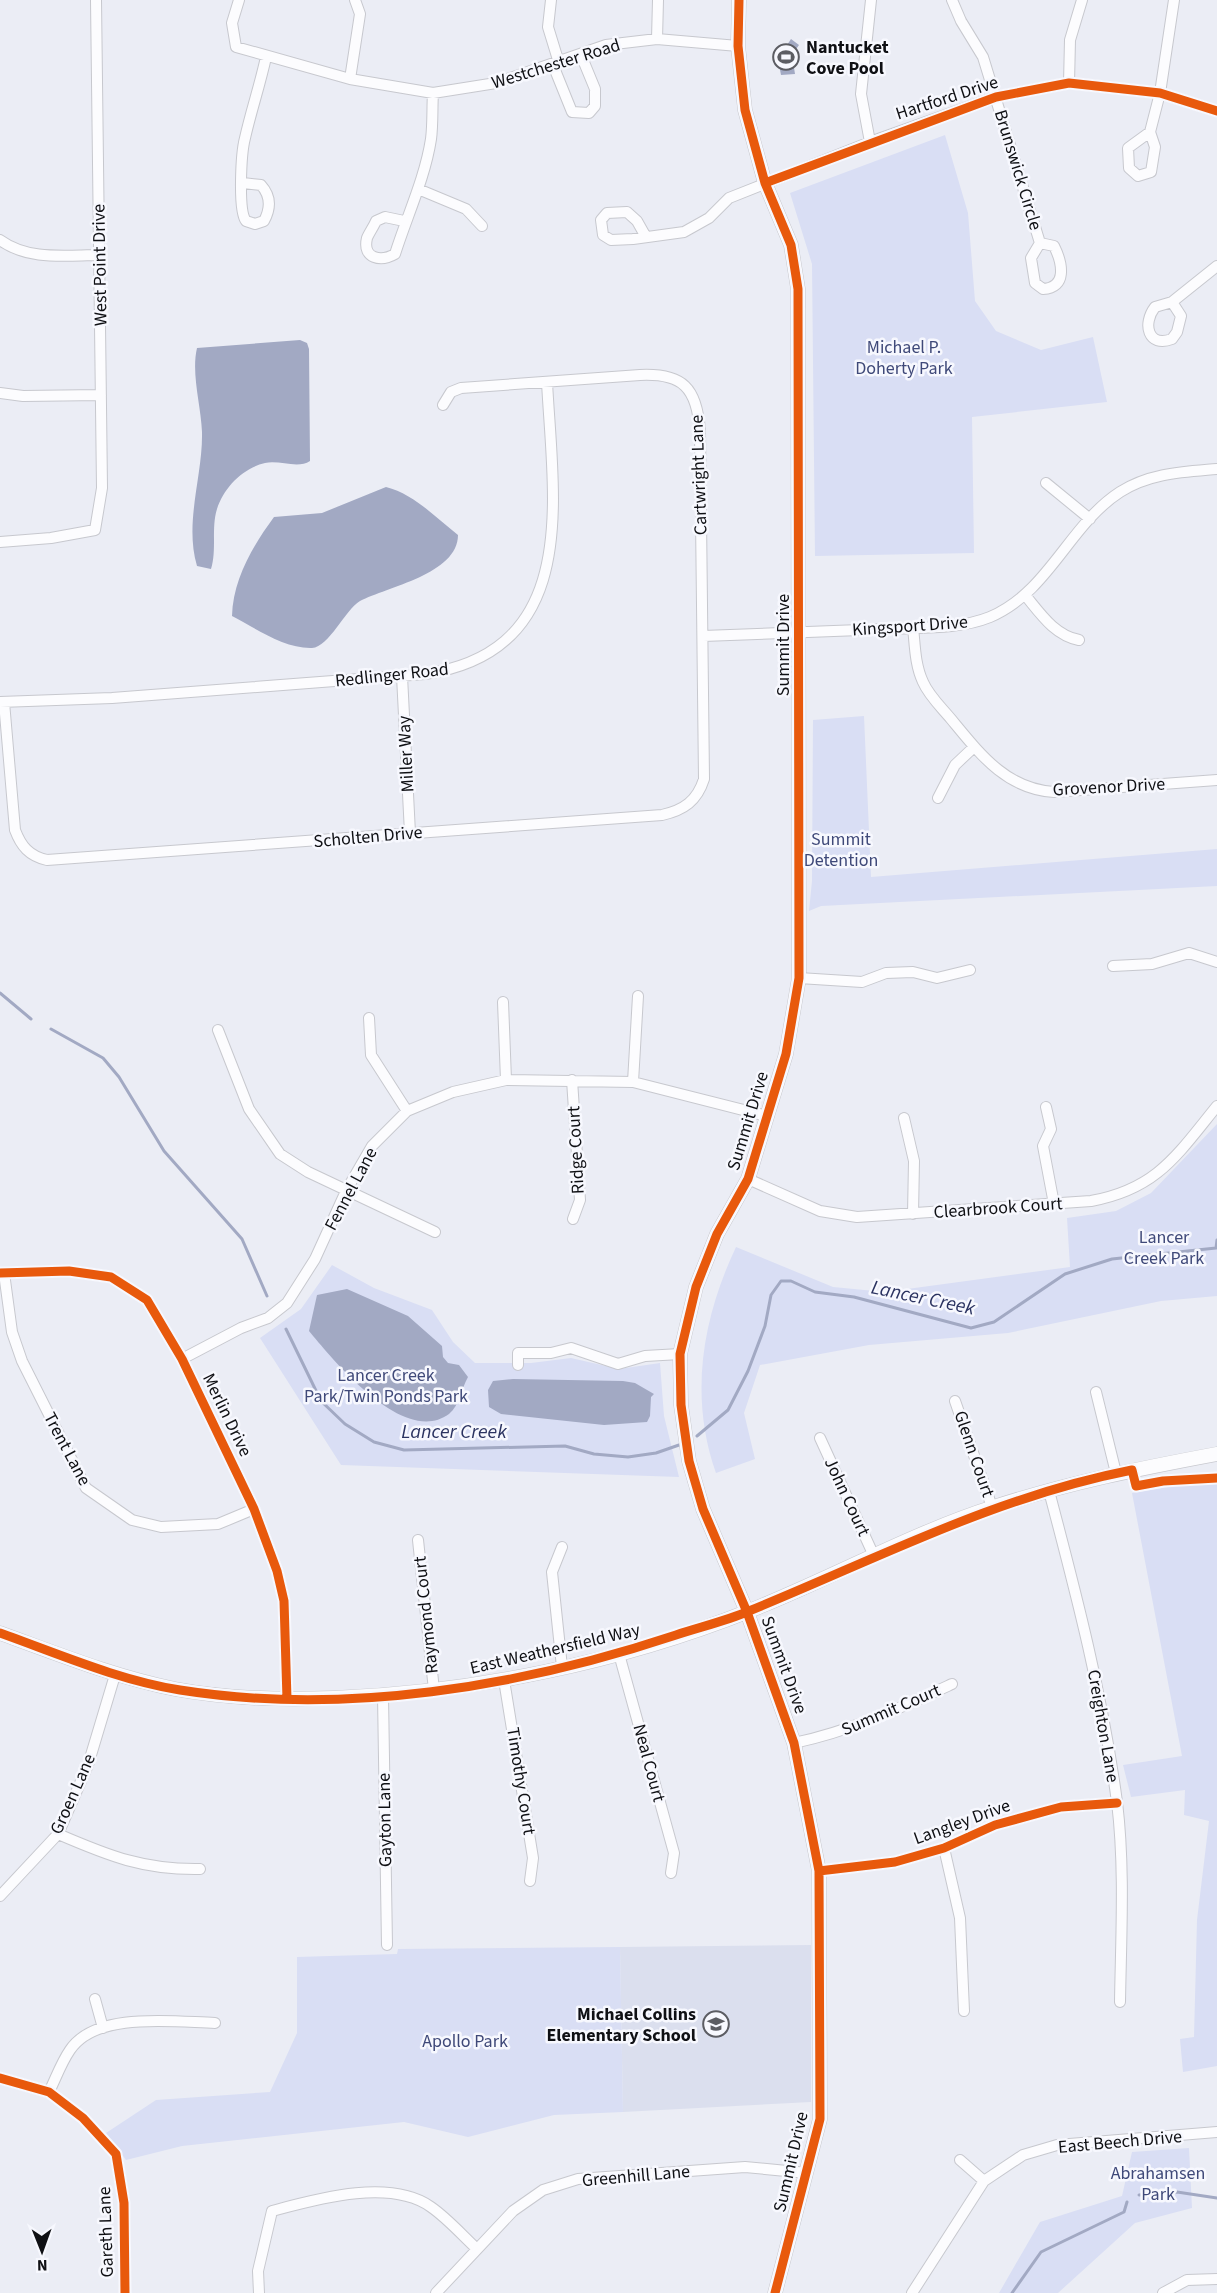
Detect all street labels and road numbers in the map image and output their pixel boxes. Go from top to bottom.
street label: Westchester Road [489,33,623,95]
street label: Hartford Drive [892,70,1002,126]
street label: Brunswick Circle [988,107,1048,233]
street label: West Point Drive [86,204,114,326]
street label: Cartwright Lane [684,414,714,536]
street label: Summit Drive [771,594,796,696]
street label: Kingsport Drive [851,609,969,643]
street label: Redlinger Road [334,657,450,693]
street label: Miller Way [391,714,420,793]
street label: Grovenor Drive [1052,772,1166,802]
street label: Scholten Drive [313,820,424,854]
street label: Summit Drive [721,1068,775,1174]
street label: Ridge Court [561,1105,591,1195]
street label: Fennel Lane [319,1143,383,1235]
street label: Clearbrook Court [933,1191,1063,1225]
street label: Merlin Drive [196,1369,258,1461]
street label: Glenn Court [948,1407,1000,1501]
street label: Trent Lane [37,1408,97,1490]
street label: John Court [818,1454,876,1540]
street label: Raymond Court [407,1555,445,1675]
street label: Summit Drive [755,1613,813,1717]
street label: East Weathersfield Way [468,1617,643,1681]
street label: Creighton Lane [1081,1668,1125,1784]
street label: Summit Court [838,1678,944,1742]
street label: Neal Court [627,1721,671,1805]
street label: Timothy Court [500,1725,542,1837]
street label: Groen Lane [44,1750,102,1838]
street label: Gayton Lane [372,1773,398,1867]
street label: Langley Drive [910,1793,1014,1851]
street label: Summit Drive [767,2109,815,2215]
street label: East Beech Drive [1057,2124,1183,2160]
street label: Greenhill Lane [581,2159,691,2193]
street label: Gareth Lane [92,2186,120,2278]

